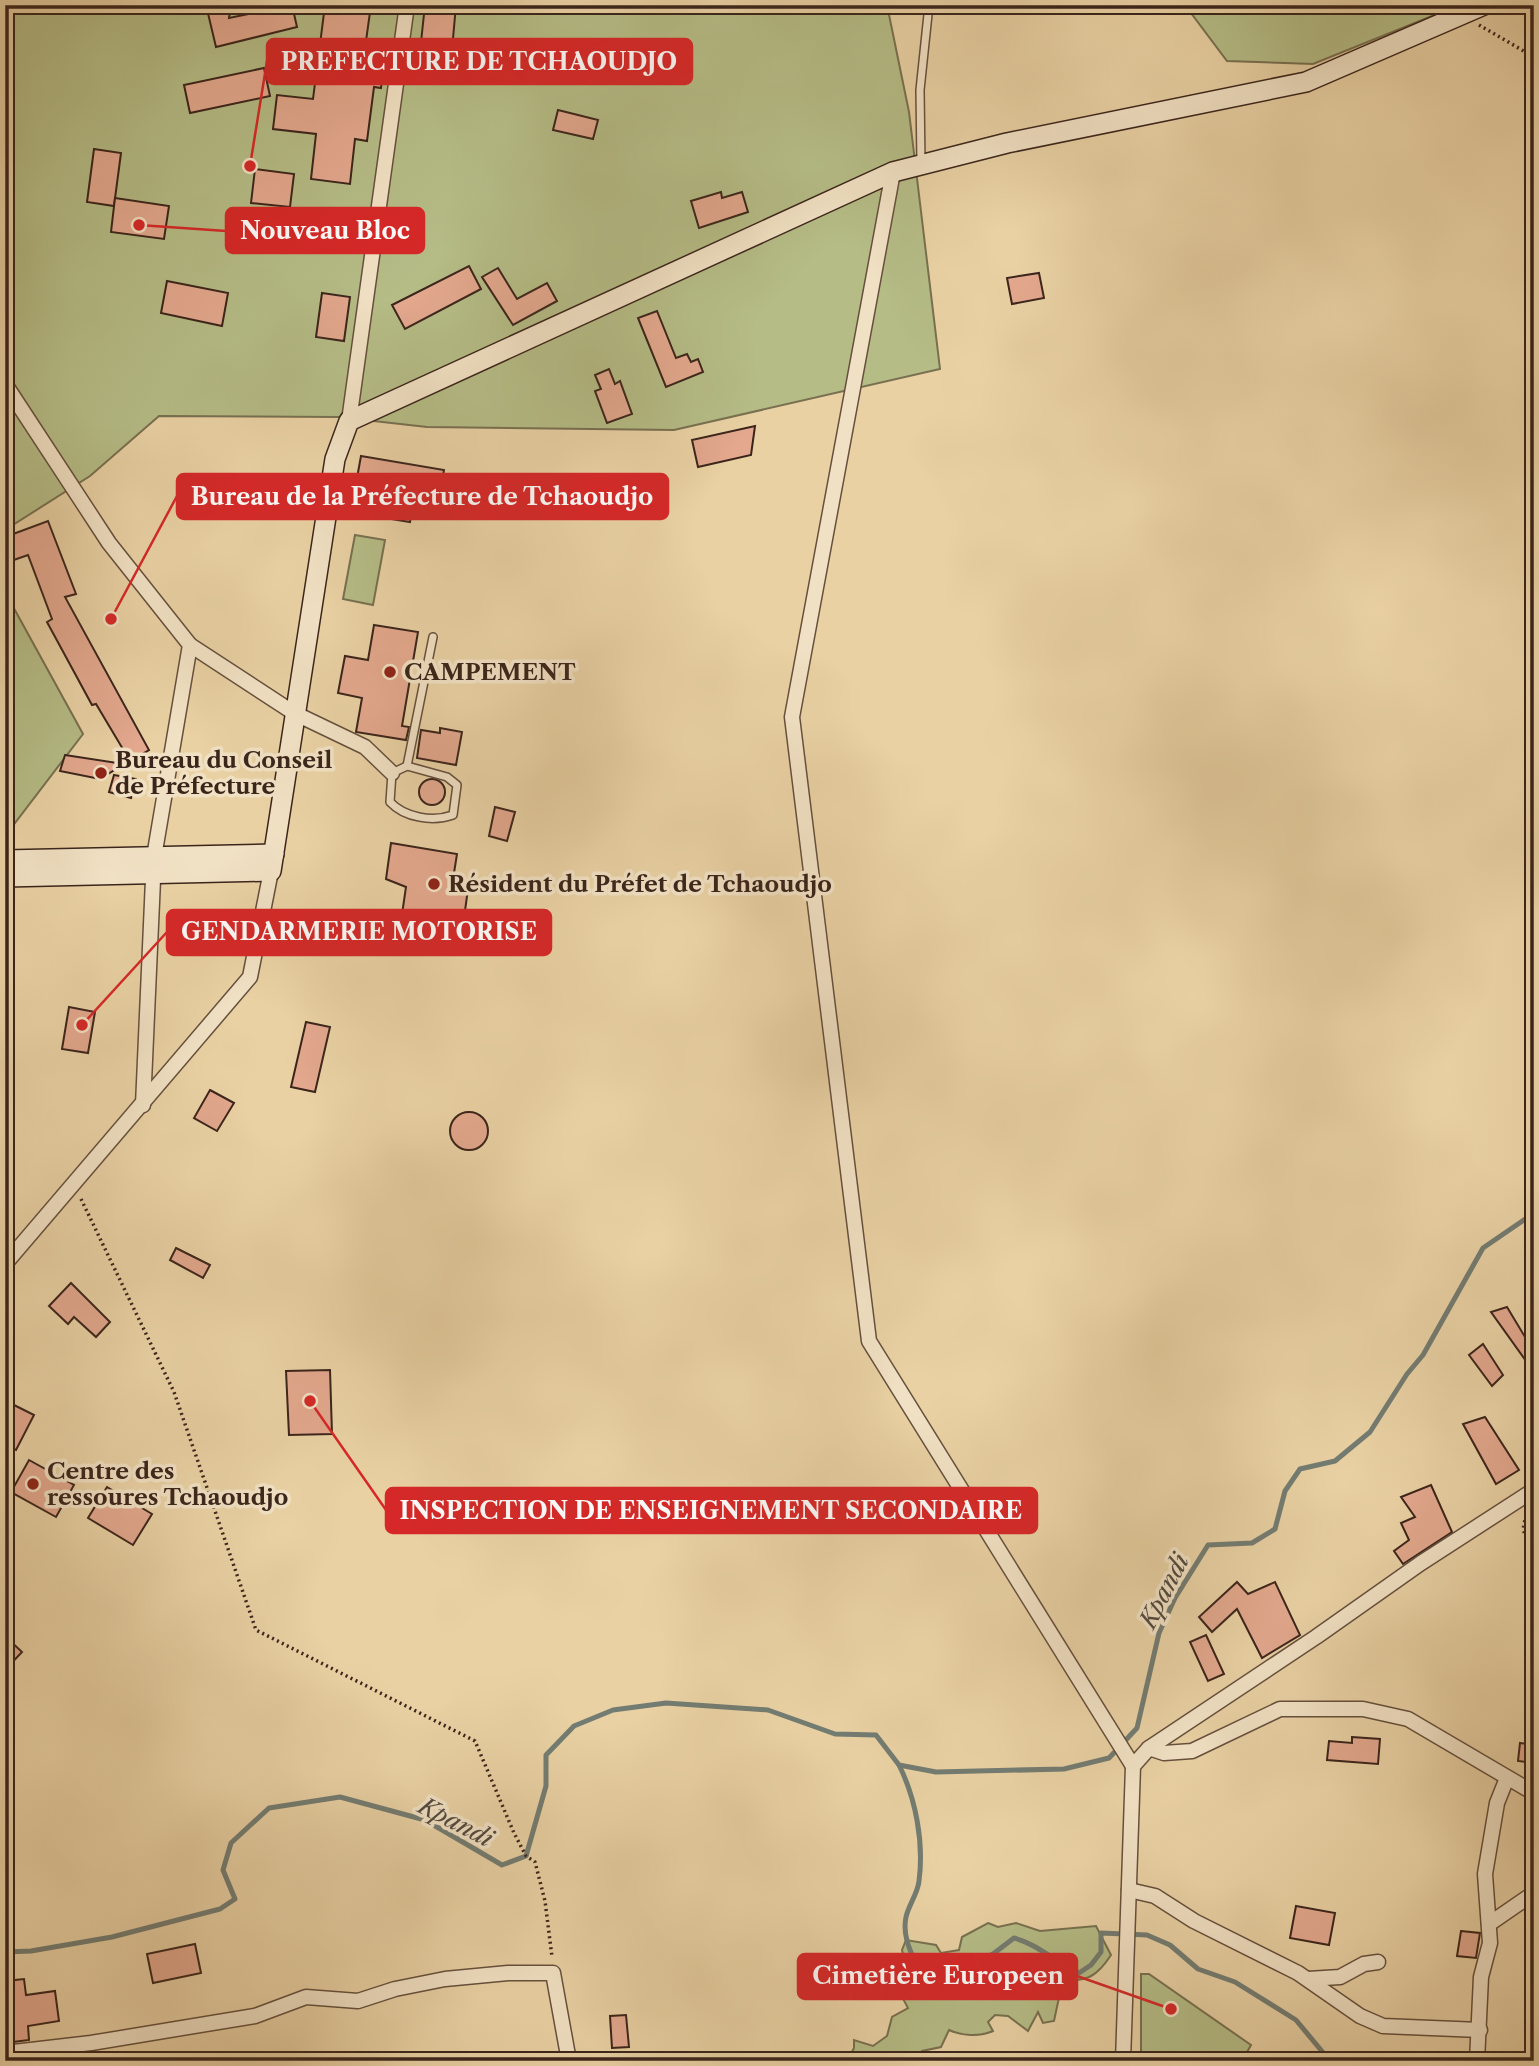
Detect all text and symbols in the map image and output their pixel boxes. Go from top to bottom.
callout: PREFECTURE DE TCHAOUDJO [267,39,692,84]
text: PREFECTURE DE TCHAOUDJO [281,47,677,76]
callout: Nouveau Bloc [226,208,424,253]
text: Nouveau Bloc [240,216,410,245]
callout: Bureau de la Préfecture de Tchaoudjo [177,474,668,519]
text: Bureau de la Préfecture de Tchaoudjo [191,482,653,511]
place label: CAMPEMENT [404,658,576,686]
marker: CAMPEMENT [382,664,398,680]
place label: Bureau du Conseil de Préfecture [115,746,332,800]
marker: Bureau du Conseil de Préfecture [93,765,109,781]
place label: Résident du Préfet de Tchaoudjo [448,870,832,898]
marker: Résident du Préfet de Tchaoudjo [426,876,442,892]
callout: GENDARMERIE MOTORISE [167,910,551,955]
text: GENDARMERIE MOTORISE [181,917,537,946]
place label: Centre des ressoures Tchaoudjo [47,1457,288,1511]
marker: Centre des ressoures Tchaoudjo [25,1476,41,1492]
callout: INSPECTION DE ENSEIGNEMENT SECONDAIRE [386,1488,1037,1533]
text: INSPECTION DE ENSEIGNEMENT SECONDAIRE [400,1496,1022,1525]
water label: Kpandi [1132,1548,1196,1635]
water label: Kpandi [412,1790,499,1854]
callout: Cimetière Europeen [798,1954,1077,1999]
text: Cimetière Europeen [812,1961,1064,1990]

